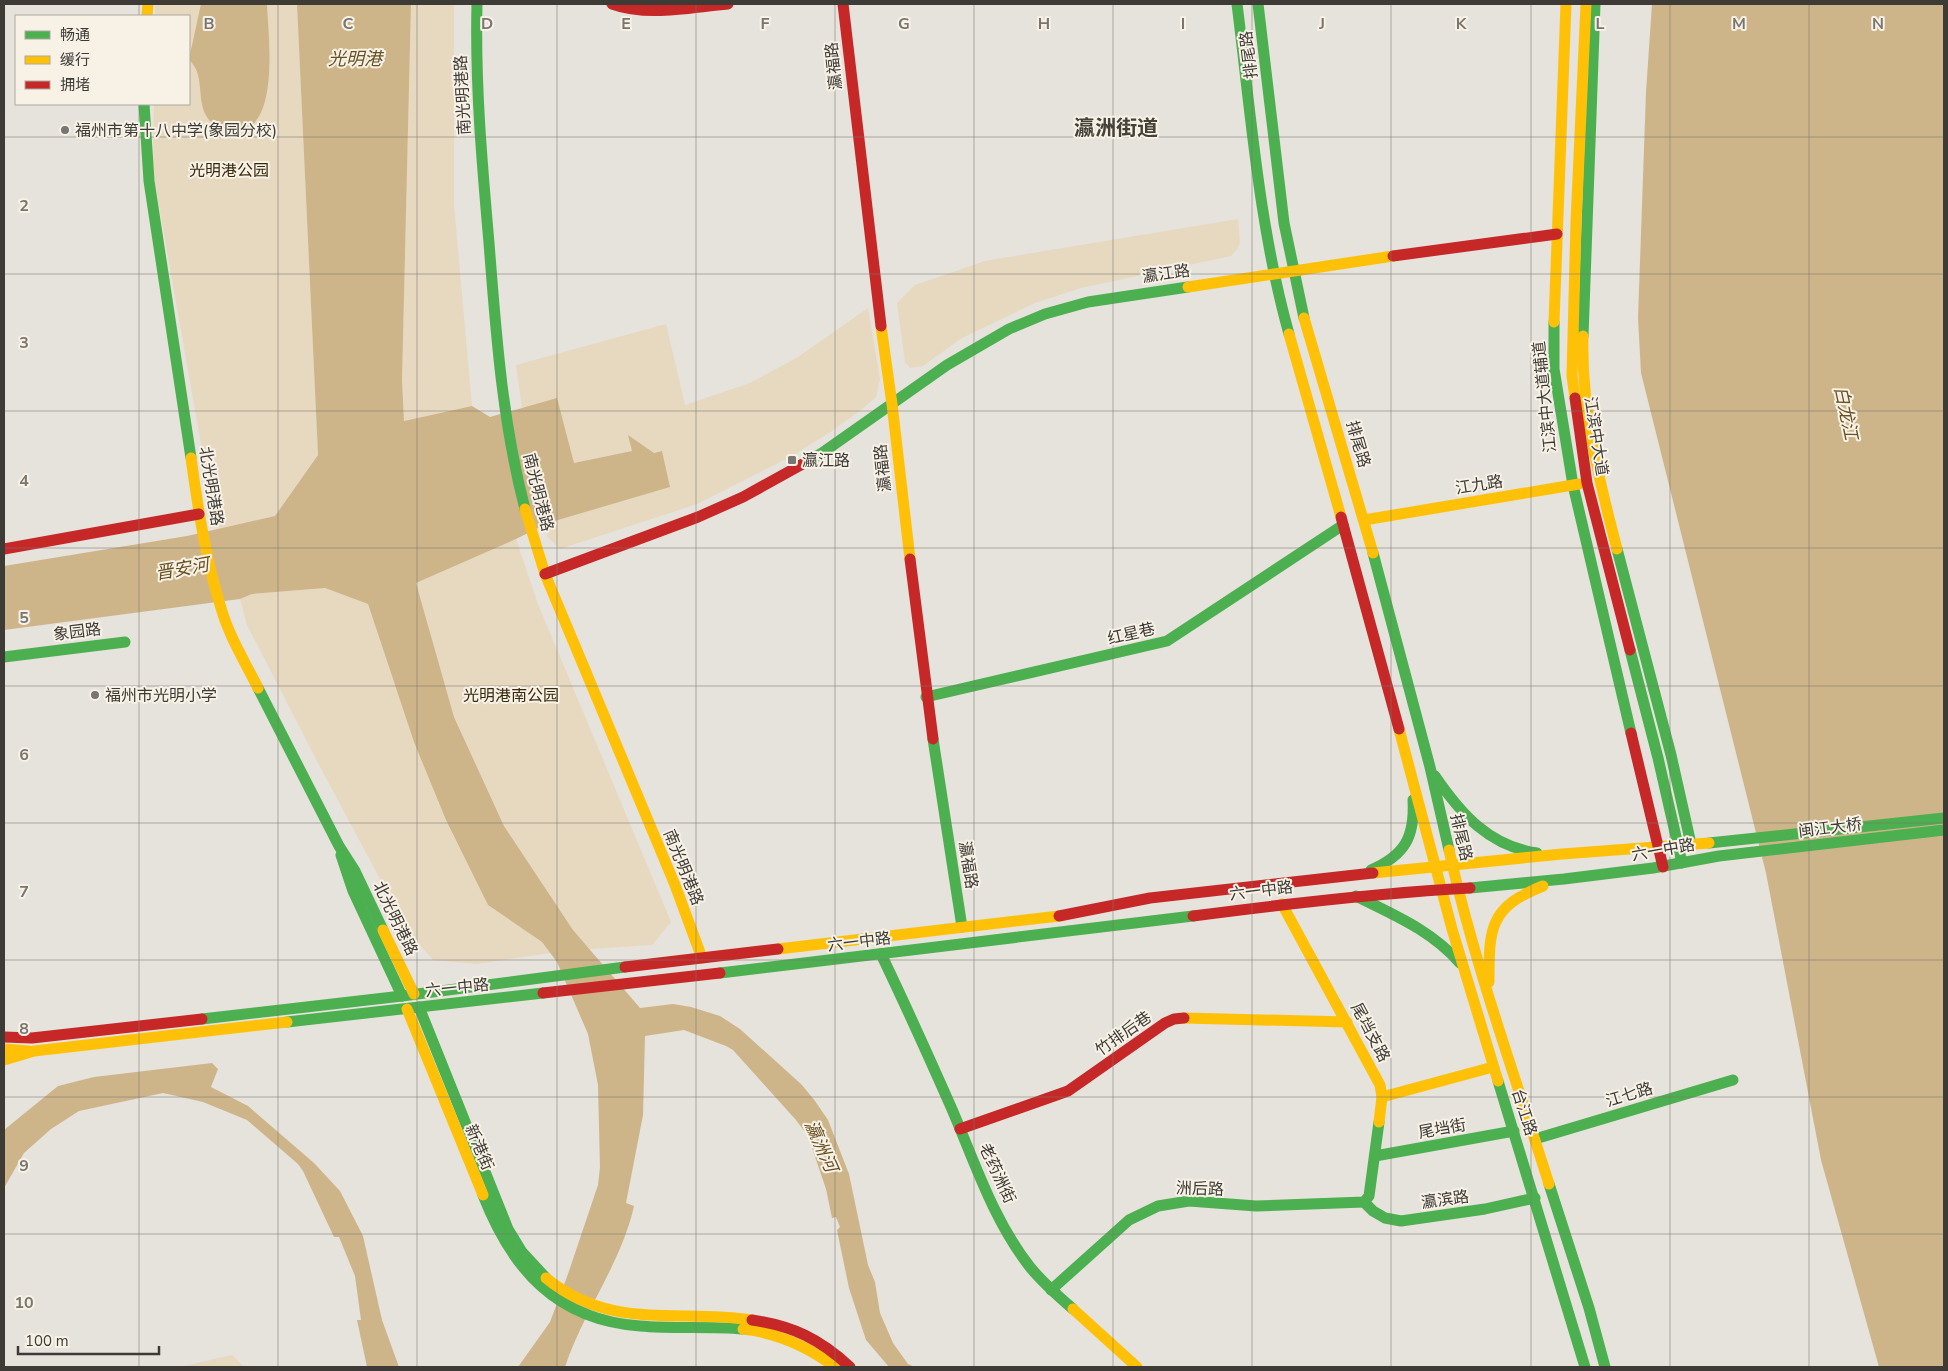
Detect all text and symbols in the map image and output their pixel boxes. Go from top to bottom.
text: B [203,13,215,35]
text: C [343,13,354,35]
text: D [481,13,493,35]
text: E [621,13,631,35]
text: F [761,13,770,35]
text: G [898,13,910,35]
text: H [1038,13,1050,35]
text: I [1181,13,1185,35]
text: J [1318,13,1325,35]
text: K [1456,13,1468,35]
text: L [1596,13,1605,35]
text: M [1732,13,1746,35]
text: N [1872,13,1884,35]
legend [15,15,190,105]
text: 畅通 [60,25,90,45]
street label: 排尾路 [1235,30,1263,80]
street label: 瀛福路 [821,41,847,91]
water label: 光明港 [328,47,385,71]
text: 缓行 [60,50,90,70]
street label: 南光明港路 [450,54,476,135]
text: 拥堵 [60,75,90,95]
district label: 瀛洲街道 [1074,114,1158,142]
place label: 福州市第十八中学(象园分校) [75,120,277,142]
marker: 福州市第十八中学(象园分校) [59,124,71,136]
park label: 光明港公园 [189,160,269,182]
text: 2 [19,195,29,217]
street label: 瀛江路 [1141,260,1191,288]
text: 3 [19,332,29,354]
street label: 江滨中大道辅道 [1528,340,1562,454]
water label: 白龙江 [1829,384,1864,444]
street label: 江滨中大道 [1579,395,1613,477]
street label: 排尾路 [1341,418,1375,470]
street label: 瀛福路 [870,443,896,493]
street label: 北光明港路 [194,445,228,527]
place label: 瀛江路 [802,450,850,472]
street label: 南光明港路 [518,451,558,534]
marker: 瀛江路 [786,454,798,466]
text: 4 [19,470,29,492]
street label: 江九路 [1454,470,1505,500]
water label: 晋安河 [153,552,214,586]
text: 5 [19,607,29,629]
street label: 象园路 [52,618,102,646]
street label: 红星巷 [1105,618,1157,650]
place label: 福州市光明小学 [105,685,217,707]
park label: 光明港南公园 [463,685,559,707]
marker: 福州市光明小学 [89,689,101,701]
text: 6 [19,744,29,766]
street label: 排尾路 [1445,811,1477,863]
street label: 闽江大桥 [1797,813,1863,843]
street label: 南光明港路 [658,826,708,909]
street label: 六一中路 [1630,834,1697,866]
street label: 瀛福路 [953,840,983,891]
street label: 六一中路 [1228,876,1294,906]
street label: 北光明港路 [368,878,423,959]
text: 7 [19,881,29,903]
street label: 六一中路 [826,927,892,957]
street label: 六一中路 [424,974,490,1002]
street label: 尾垱支路 [1345,999,1395,1066]
street label: 竹排后巷 [1091,1006,1156,1061]
text: 8 [19,1018,29,1040]
street label: 江七路 [1603,1077,1655,1112]
street label: 台江路 [1506,1086,1542,1139]
street label: 尾垱街 [1417,1114,1468,1144]
water label: 瀛洲河 [799,1116,844,1178]
street label: 新港街 [460,1121,499,1174]
street label: 老药洲街 [974,1140,1021,1207]
text: 9 [19,1155,29,1177]
street label: 洲后路 [1176,1177,1224,1201]
street label: 瀛滨路 [1420,1186,1470,1214]
text: 10 [14,1292,34,1314]
scale bar [18,1324,159,1356]
text: 100 m [25,1331,69,1351]

